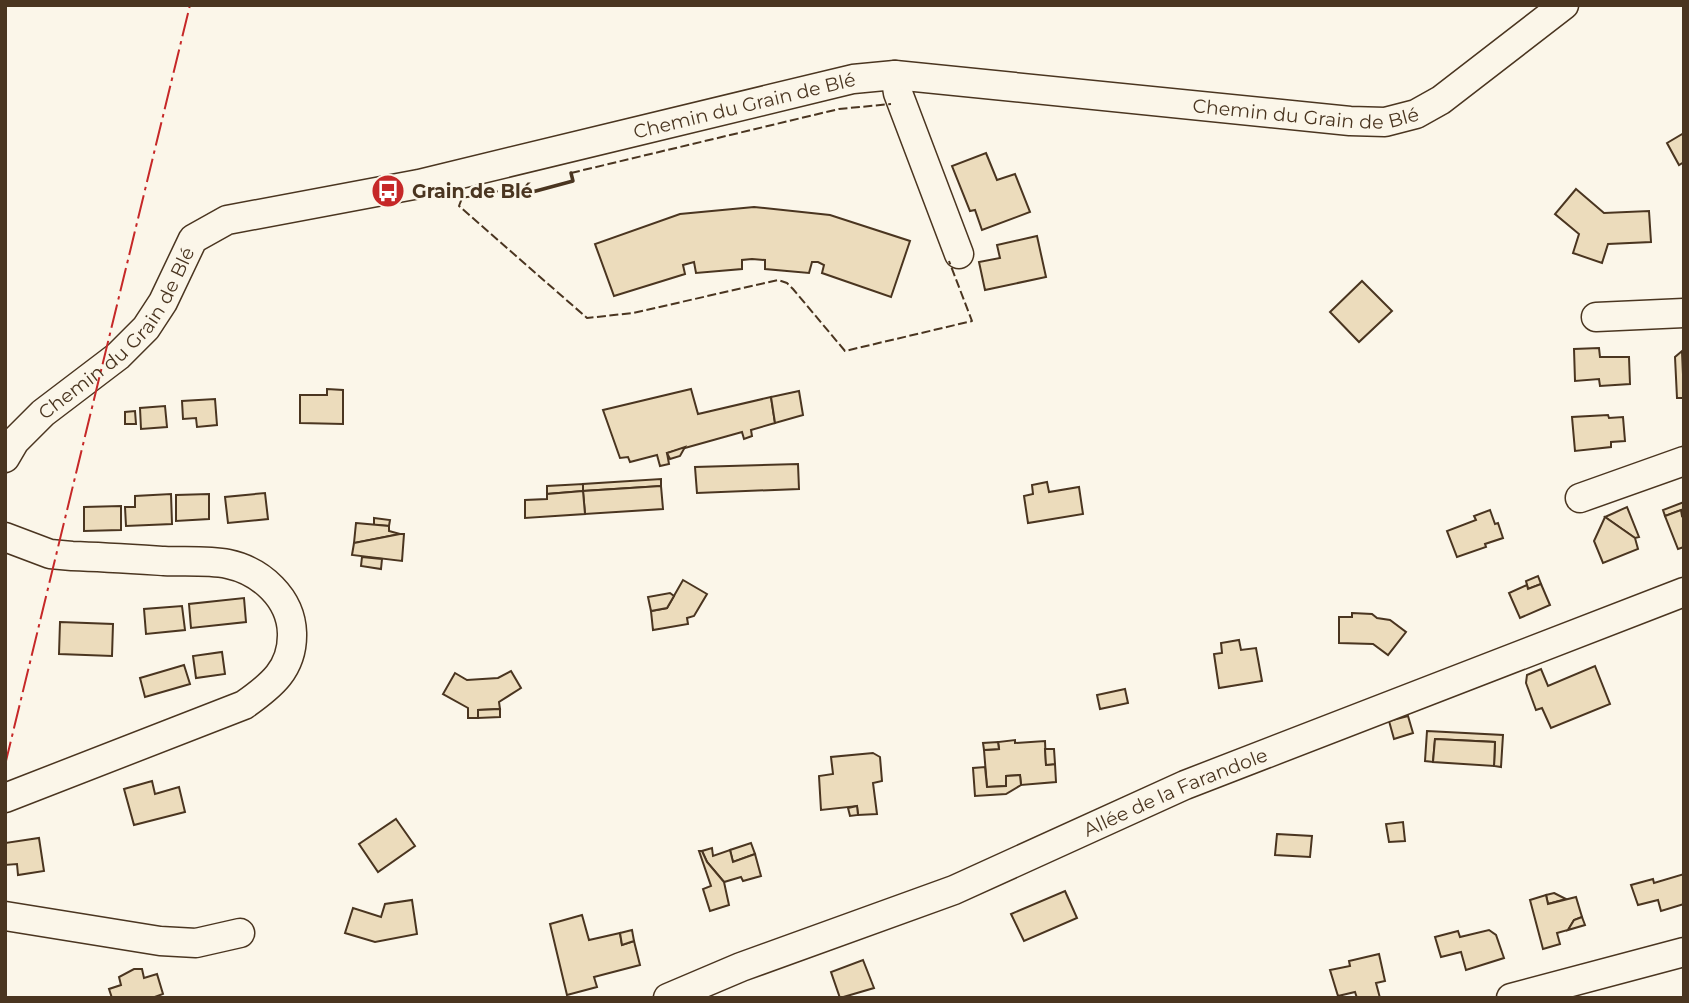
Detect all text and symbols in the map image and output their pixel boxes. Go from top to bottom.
street label: Chemin du Grain de Blé [631,67,858,143]
street label: Chemin du Grain de Blé [1192,94,1421,133]
bus stop icon: Grain de Blé [369,172,407,210]
place label: Grain de Blé [412,180,533,203]
street label: Chemin du Grain de Blé [34,243,199,424]
street label: Allée de la Farandole [1080,743,1271,841]

